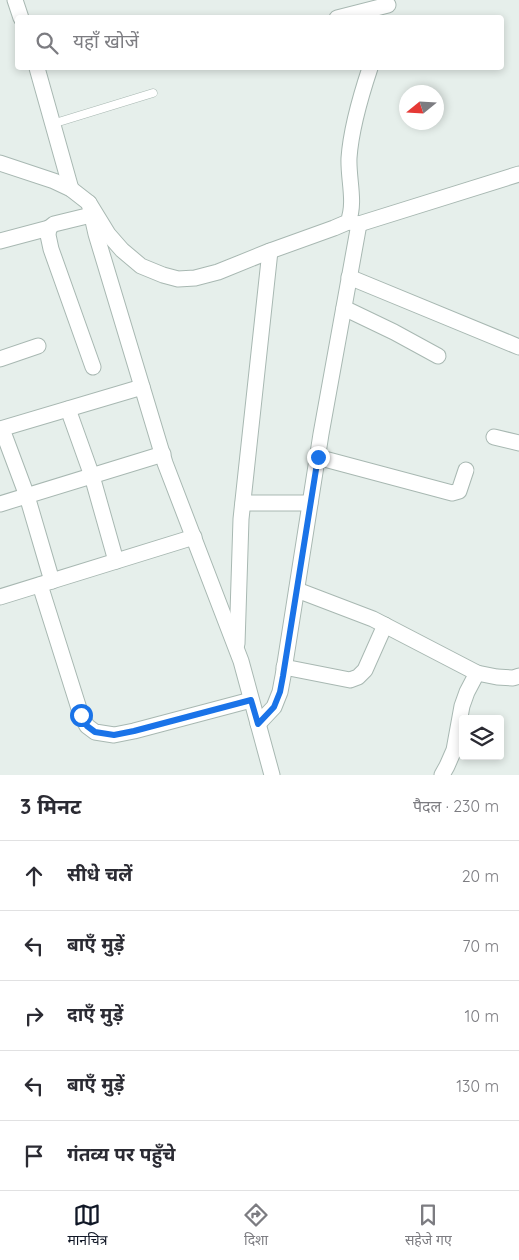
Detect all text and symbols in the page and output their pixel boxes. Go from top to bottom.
search box [15,15,504,70]
icon: search [33,29,61,57]
text: यहाँ खोजें [73,29,139,53]
north arrow [399,85,444,130]
route end [307,446,330,469]
route start [70,704,93,727]
map controls [459,715,504,760]
button: layers [459,715,504,760]
text: 3 मिनट [20,793,81,819]
text: पैदल · 230 m [413,796,499,816]
icon: ahead [20,862,48,890]
text: सीधे चलें [67,862,132,886]
text: 20 m [462,866,499,886]
icon: left [20,932,48,960]
text: बाएँ मुड़ें [67,932,124,956]
text: 70 m [462,936,499,956]
icon: right [20,1002,48,1030]
text: दाएँ मुड़ें [67,1002,123,1026]
text: 10 m [465,1006,499,1026]
icon: left [20,1072,48,1100]
text: बाएँ मुड़ें [67,1072,124,1096]
text: 130 m [456,1076,499,1096]
icon: arrive [20,1142,48,1170]
text: गंतव्य पर पहुँचे [67,1142,175,1166]
tab: मानचित्र [67,1201,107,1251]
tab: दिशा [242,1201,270,1251]
tab: सहेजे गए [405,1201,452,1251]

